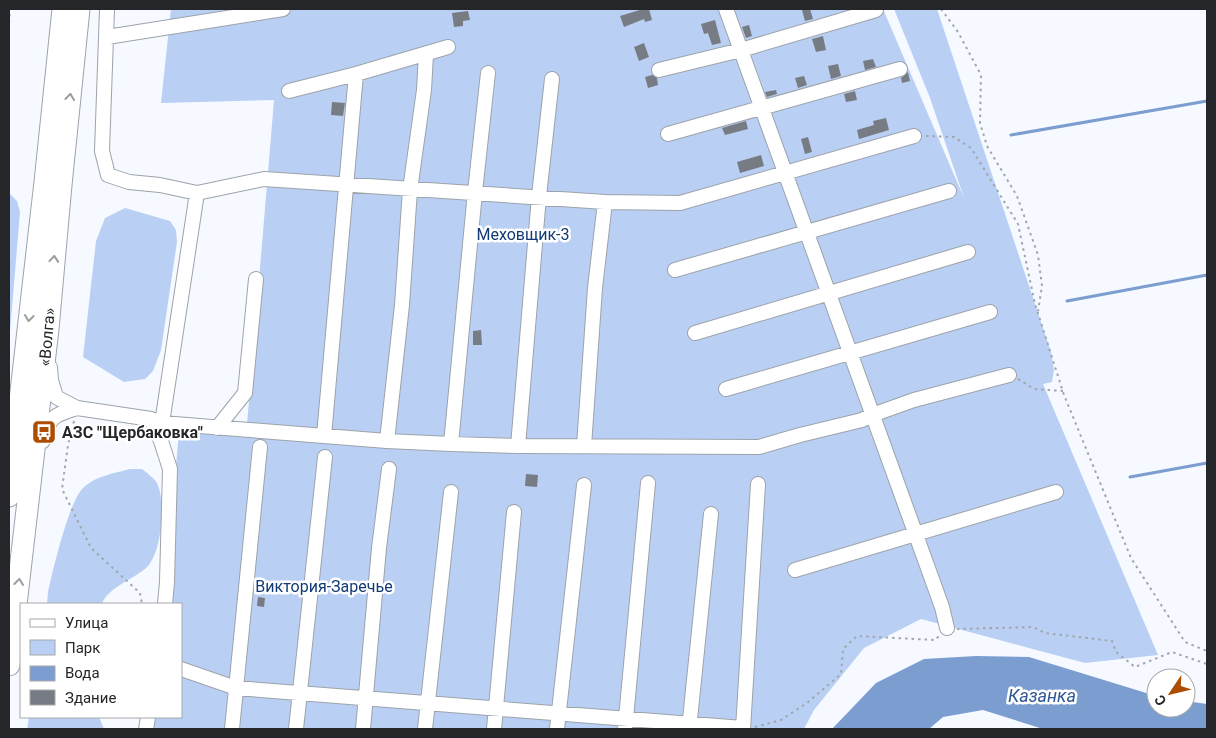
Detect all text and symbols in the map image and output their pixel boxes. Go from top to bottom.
one-way arrow [64,93,75,101]
park label: Меховщик-3 [476,225,570,244]
one-way arrow [48,255,59,263]
street label: «Волга» [35,307,59,367]
one-way arrow [24,314,35,322]
bus stop icon: АЗС "Щербаковка" [31,419,57,445]
place label: АЗС "Щербаковка" [62,423,203,442]
one-way arrow [13,577,24,585]
park label: Виктория-Заречье [255,577,393,596]
legend [20,603,182,718]
text: Улица [65,614,108,632]
text: Парк [65,639,100,657]
text: Вода [65,664,100,682]
north arrow [1146,668,1196,718]
water label: Казанка [1008,685,1076,706]
text: Здание [65,689,116,707]
text: С [1151,692,1170,709]

